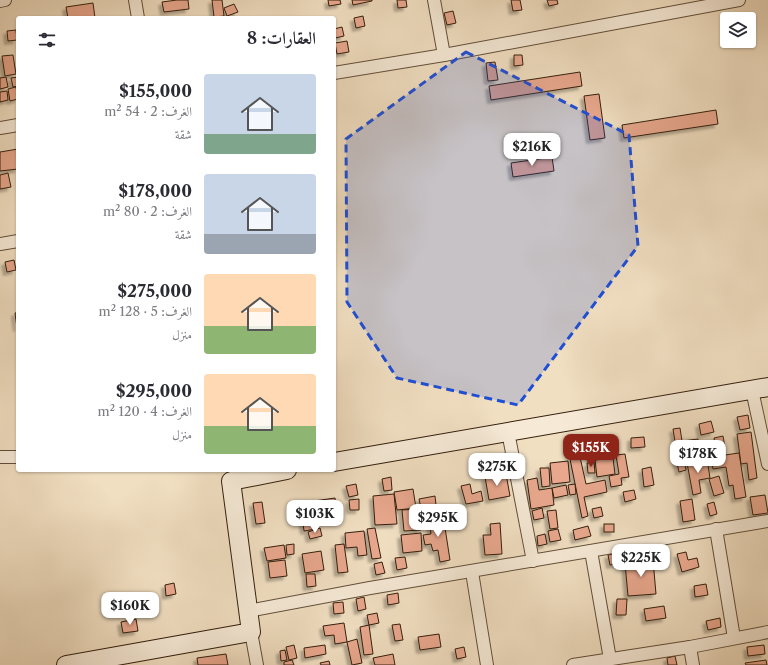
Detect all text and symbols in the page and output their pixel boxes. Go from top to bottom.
map controls [720,12,756,48]
button: layers [720,12,756,48]
text: العقارات: 8 [247,28,316,48]
icon: filters [36,29,58,51]
text: $155,000 [119,81,192,101]
icon: home [236,90,284,138]
text: الغرف: 2 · 54 m² [104,103,192,119]
text: شقة [175,126,192,142]
pin: $216K [504,133,560,167]
text: $216K [513,138,551,154]
text: $178,000 [119,181,192,201]
icon: home [236,190,284,238]
text: الغرف: 2 · 80 m² [103,203,192,219]
text: شقة [175,226,192,242]
text: $275,000 [117,281,192,301]
icon: home [236,290,284,338]
text: الغرف: 5 · 128 m² [99,303,192,319]
text: منزل [172,326,192,342]
text: $295,000 [116,381,192,401]
icon: home [236,390,284,438]
text: الغرف: 4 · 120 m² [98,403,192,419]
text: منزل [172,426,192,442]
pin: $155K [563,434,619,468]
text: $155K [572,439,610,455]
pin: $178K [670,440,726,474]
text: $178K [679,445,717,461]
pin: $275K [469,453,525,487]
text: $275K [477,458,517,474]
pin: $103K [287,500,343,534]
pin: $295K [410,504,466,538]
text: $103K [295,505,335,521]
text: $295K [418,509,458,525]
pin: $225K [613,544,669,578]
text: $225K [621,549,661,565]
pin: $160K [102,592,158,626]
text: $160K [110,597,150,613]

